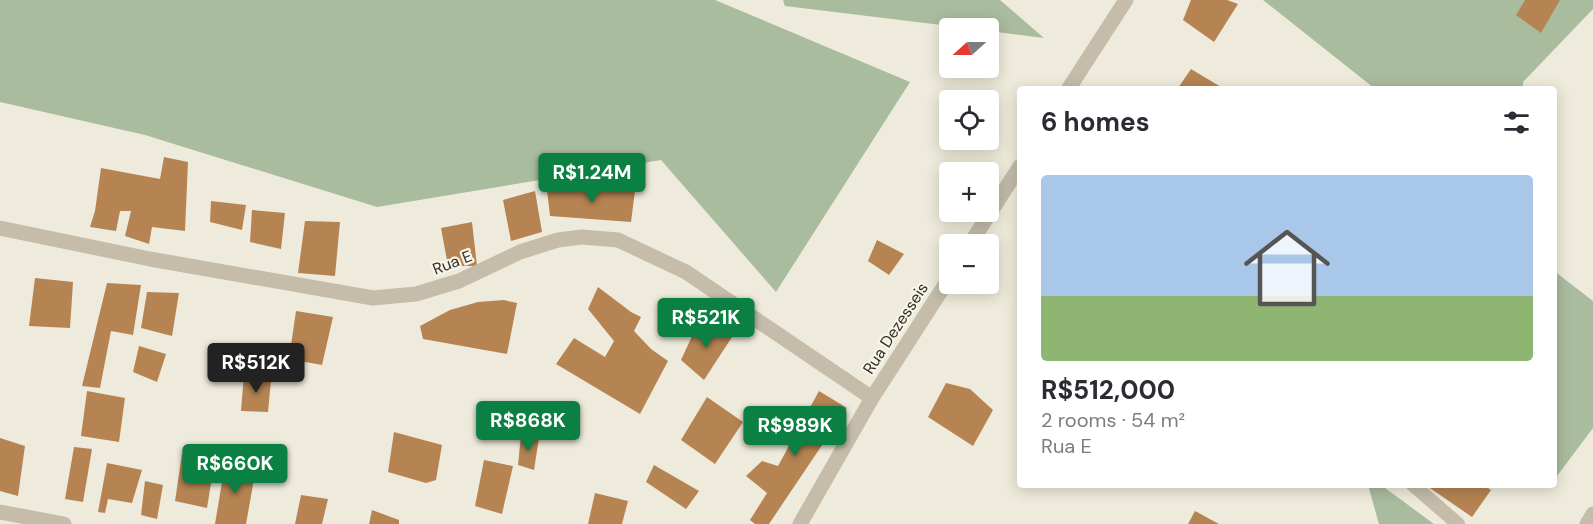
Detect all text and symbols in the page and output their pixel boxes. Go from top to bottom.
north arrow [939,18,999,78]
map controls [939,18,999,294]
button: locate [939,90,999,150]
text: 6 homes [1041,105,1149,139]
icon: filters [1500,106,1533,139]
pin: R$1.24M [537,153,647,204]
text: R$1.24M [552,159,632,185]
button: + [939,162,999,222]
icon: home [1233,214,1341,322]
button: − [939,234,999,294]
street label: Rua E [429,245,475,280]
street label: Rua Dezesseis [858,278,933,378]
pin: R$521K [657,298,755,349]
text: R$521K [672,304,740,330]
pin: R$512K [207,343,305,394]
text: R$512K [221,349,291,375]
text: R$512,000 [1041,373,1175,407]
pin: R$868K [479,401,577,452]
pin: R$989K [746,406,844,457]
text: R$868K [490,407,566,433]
text: 2 rooms · 54 m² [1041,407,1185,433]
text: R$989K [757,412,833,438]
text: Rua E [1041,433,1092,459]
pin: R$660K [186,444,284,495]
text: R$660K [196,450,274,476]

